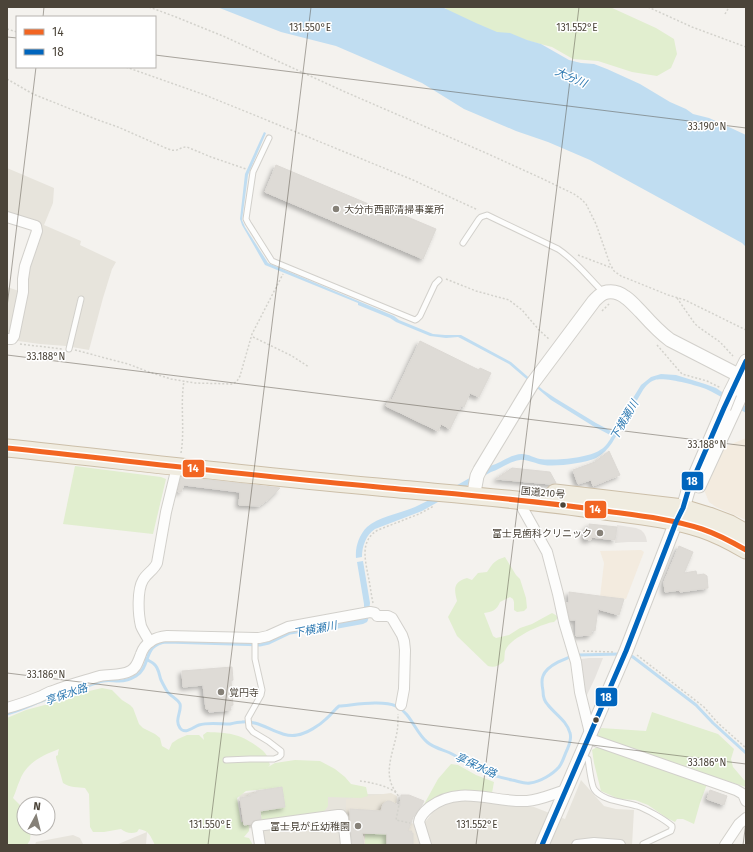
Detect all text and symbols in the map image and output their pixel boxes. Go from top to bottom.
legend [16,16,156,68]
text: 131.550°E [289,22,331,34]
text: 131.552°E [556,22,598,34]
text: 14 [52,25,64,39]
text: 18 [52,45,64,59]
water label: 大分川 [553,65,589,91]
text: 33.190°N [688,121,726,133]
marker: 大分市西部清掃事業所 [331,204,341,214]
place label: 大分市西部清掃事業所 [344,204,444,216]
text: 33.188°N [27,351,65,363]
water label: 下横瀬川 [608,397,642,443]
text: 33.188°N [688,439,726,451]
line badge: 14 [182,459,205,478]
text: 14 [187,462,199,475]
line badge: 18 [681,471,704,491]
text: 18 [686,475,698,488]
street label: 国道210号 [520,485,566,501]
unlabelled marker [558,500,568,510]
line badge: 14 [584,500,607,519]
text: 14 [589,503,601,516]
place label: 富士見歯科クリニック [492,528,592,540]
marker: 富士見歯科クリニック [595,528,605,538]
water label: 下横瀬川 [292,619,339,640]
text: 33.186°N [27,669,65,681]
water label: 享保水路 [43,681,90,708]
marker: 覚円寺 [216,687,226,697]
place label: 覚円寺 [229,687,259,699]
line badge: 18 [595,687,618,707]
text: 18 [600,691,612,704]
unlabelled marker [591,715,601,725]
water label: 享保水路 [453,750,499,781]
text: 33.186°N [688,757,726,769]
north arrow [16,796,56,836]
text: N [33,800,42,813]
text: 131.550°E [189,819,231,831]
text: 131.552°E [456,819,498,831]
place label: 富士見が丘幼稚園 [270,821,350,833]
marker: 富士見が丘幼稚園 [353,821,363,831]

